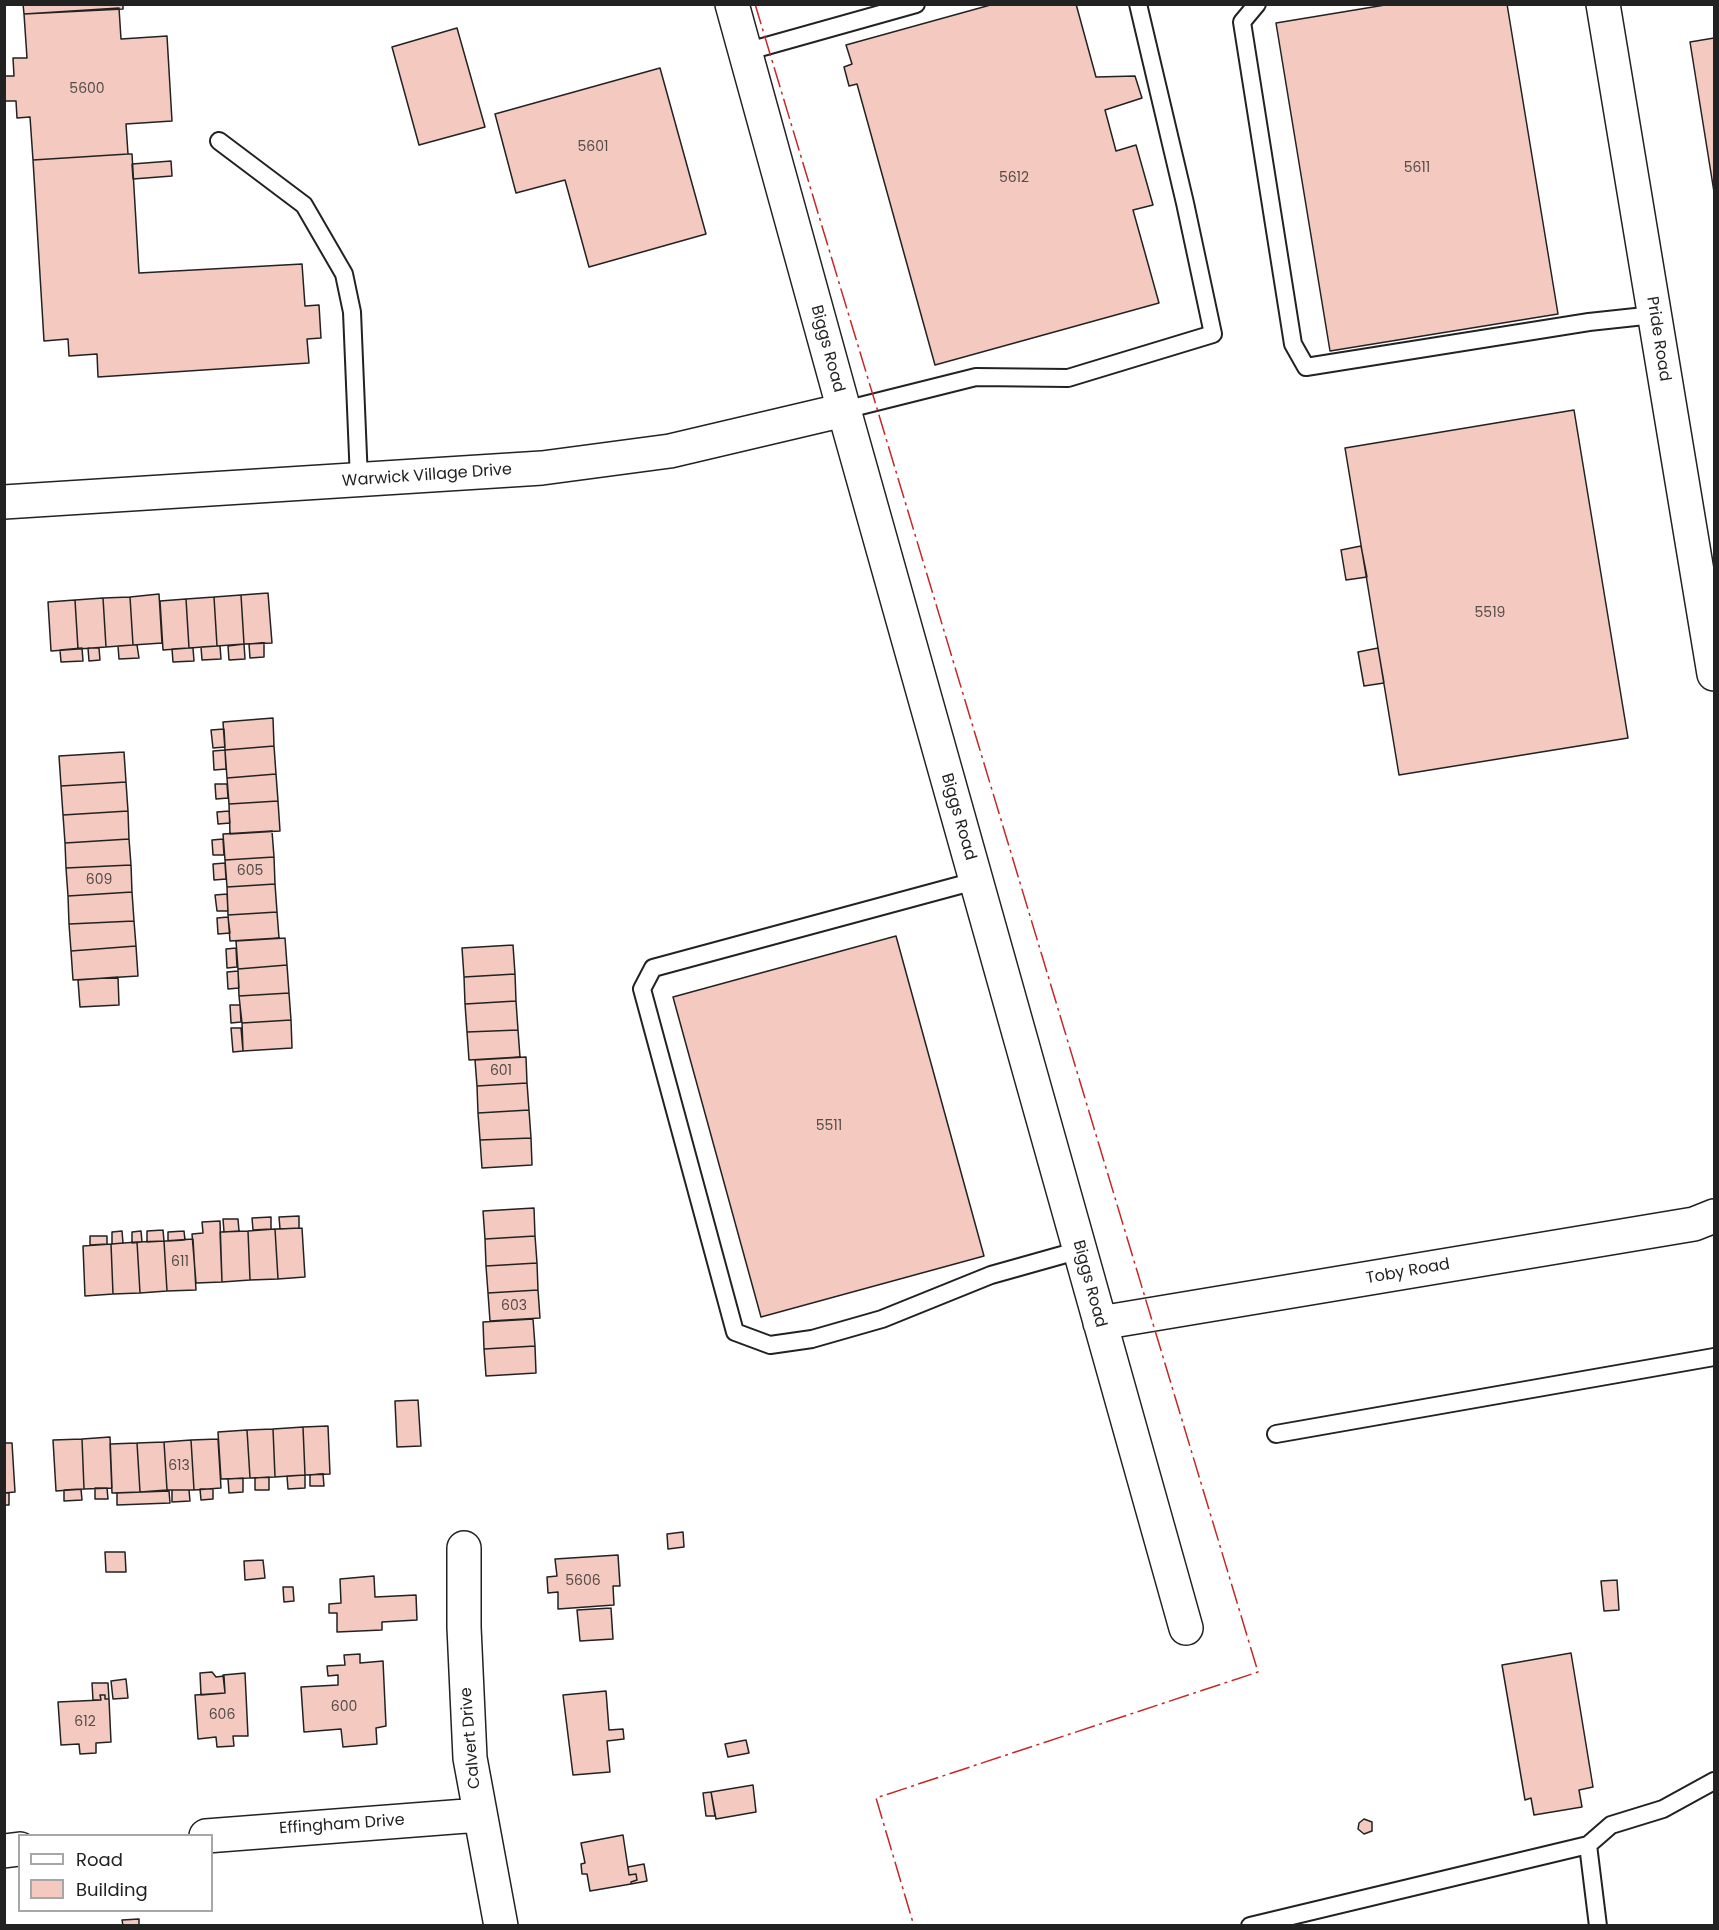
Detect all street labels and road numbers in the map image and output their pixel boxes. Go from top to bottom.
street label: Pride Road [1642,295,1674,383]
street label: Biggs Road [806,303,848,395]
street label: Warwick Village Drive [341,460,513,492]
street label: Biggs Road [936,771,980,863]
street label: Biggs Road [1068,1238,1110,1330]
street label: Toby Road [1365,1255,1451,1289]
street label: Calvert Drive [457,1686,485,1790]
street label: Effingham Drive [279,1811,405,1839]

